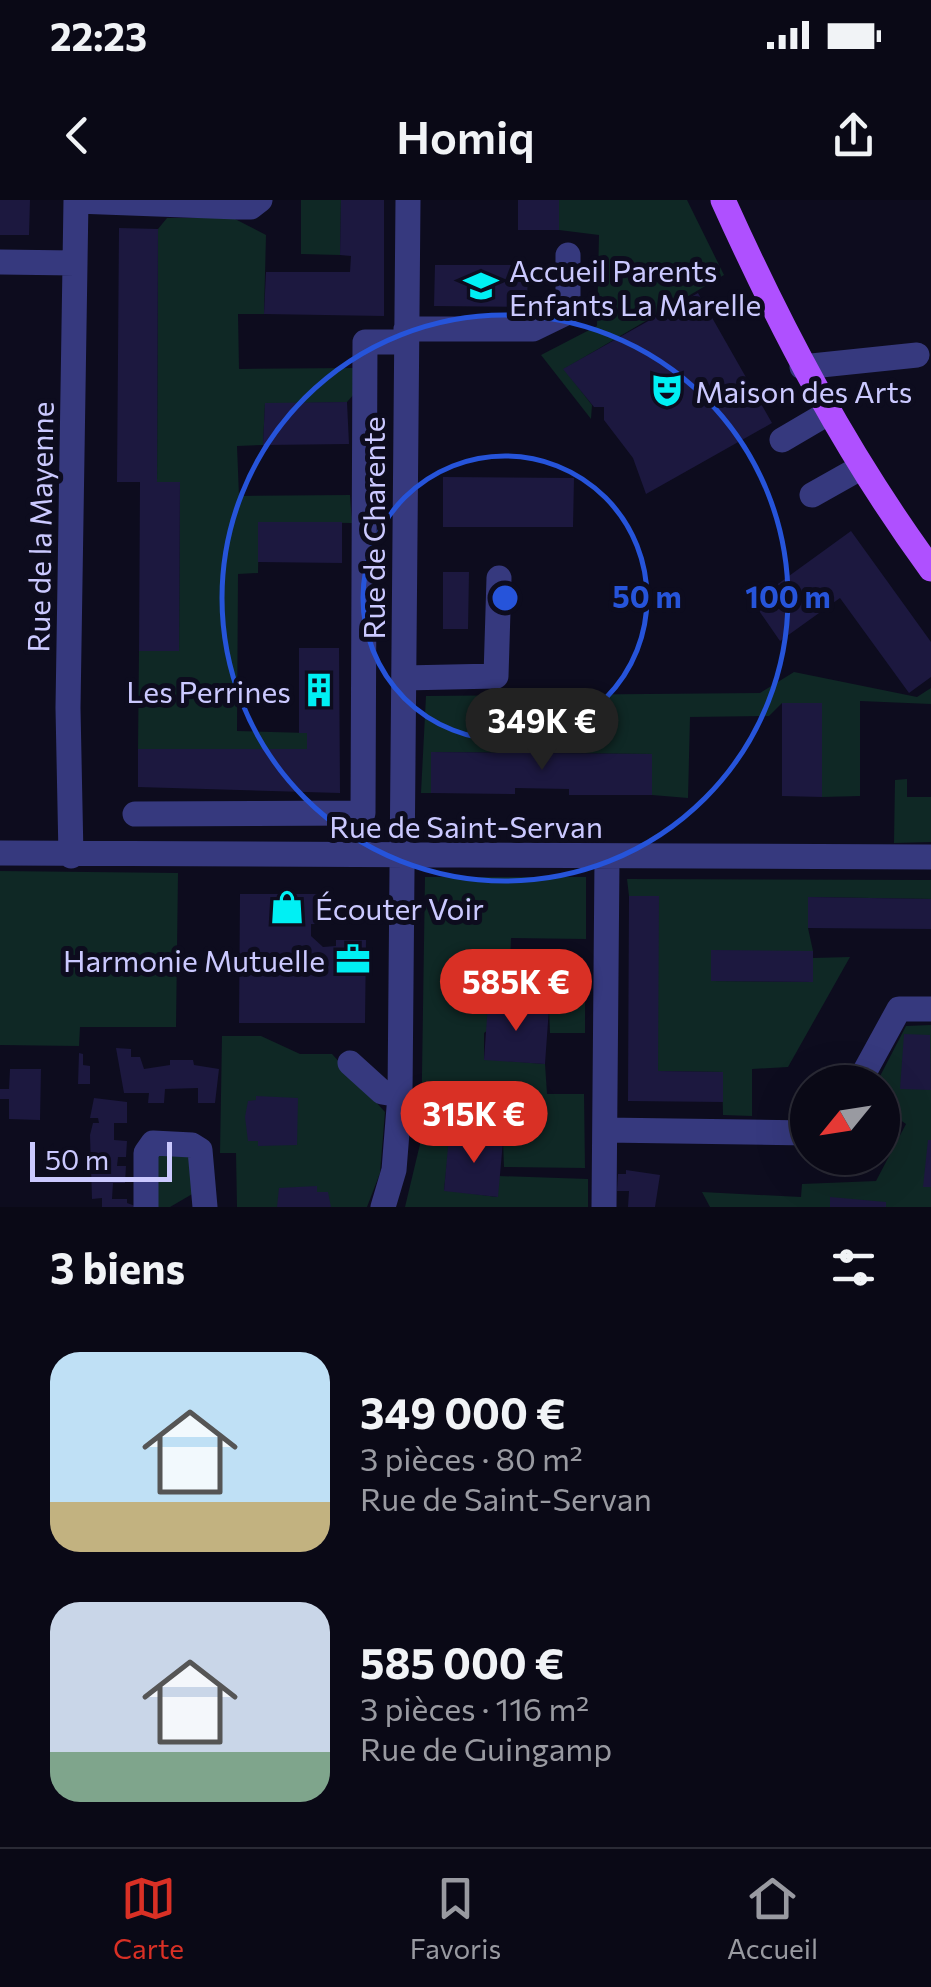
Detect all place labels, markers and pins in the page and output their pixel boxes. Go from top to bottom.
place label: Accueil Parents Enfants La Marelle [509,251,761,322]
school or university icon: Accueil Parents Enfants La Marelle [462,267,500,305]
theatre icon: Maison des Arts [648,371,686,409]
place label: Maison des Arts [695,372,913,409]
centre of rings [487,580,523,616]
building icon: Les Perrines [300,671,338,709]
place label: Les Perrines [126,672,291,709]
pin: 349K € [461,688,623,773]
shop icon: Écouter Voir [268,888,306,926]
place label: Écouter Voir [315,889,484,926]
office icon: Harmonie Mutuelle [334,940,372,978]
place label: Harmonie Mutuelle [63,941,325,978]
pin: 585K € [435,949,597,1034]
pin: 315K € [393,1081,555,1166]

